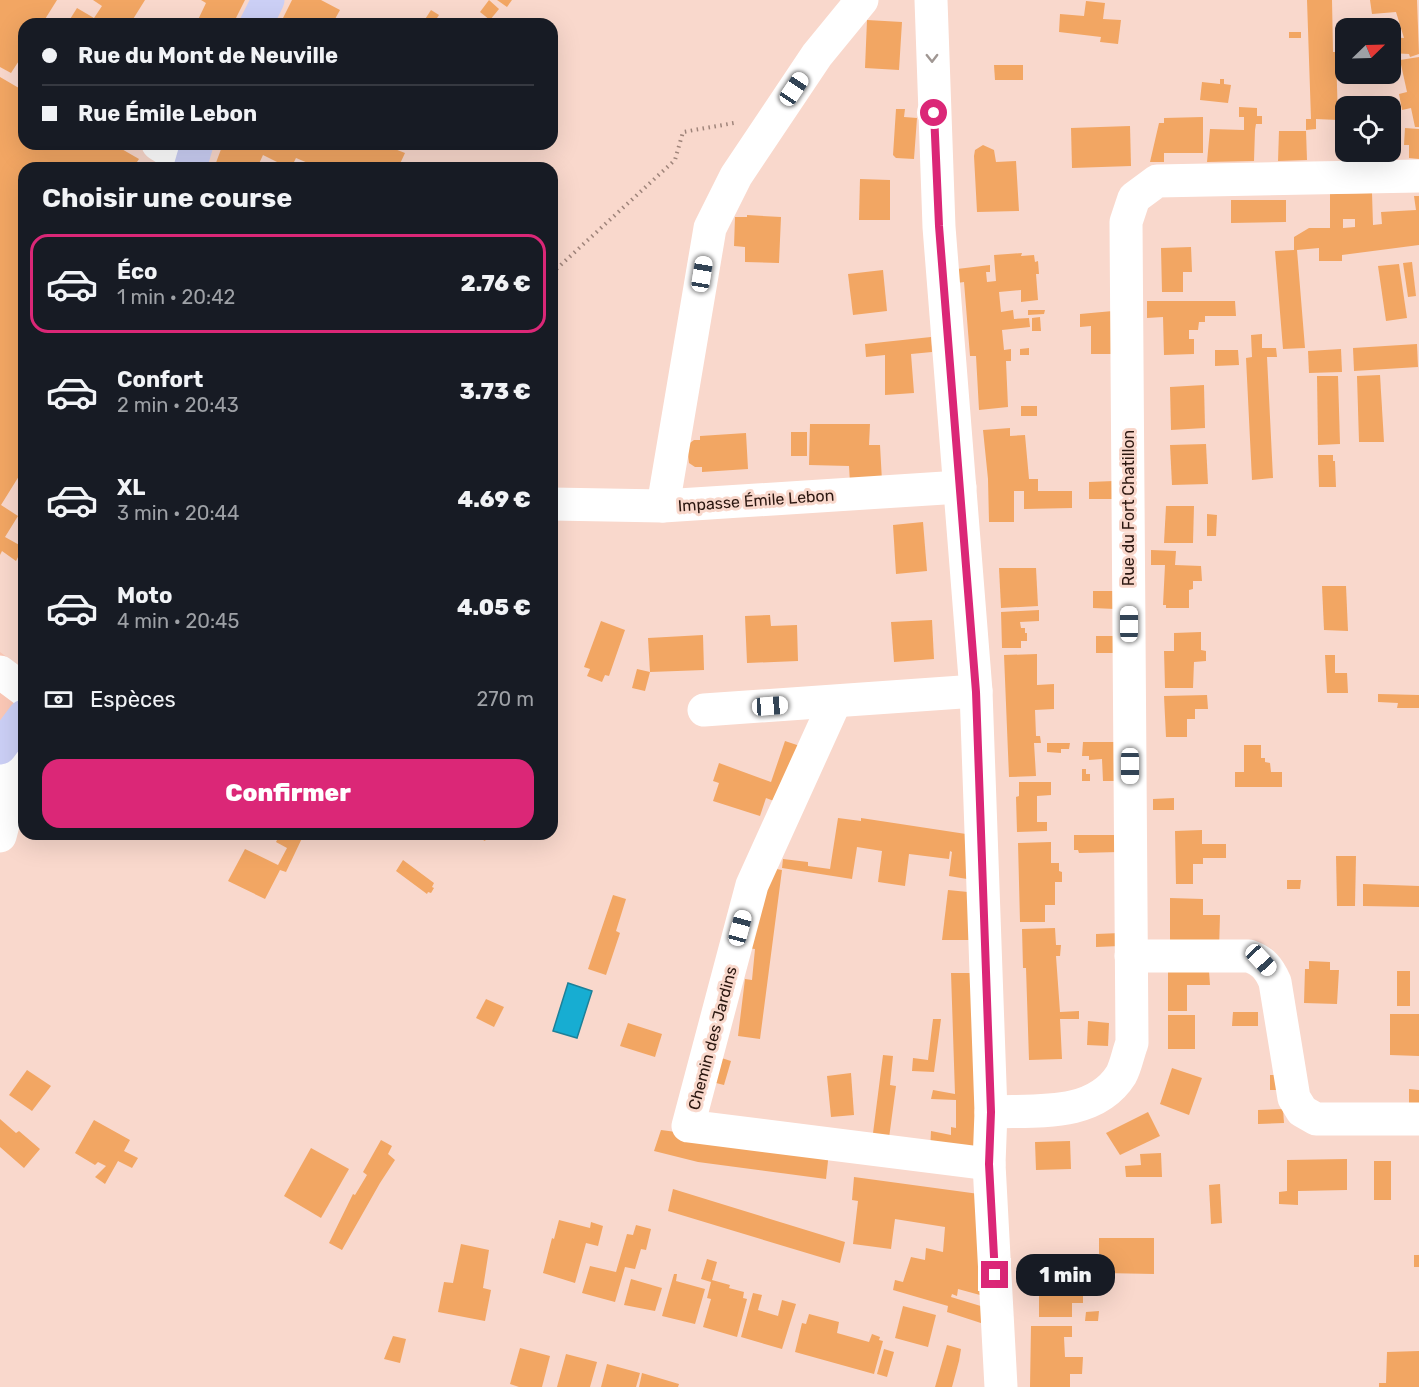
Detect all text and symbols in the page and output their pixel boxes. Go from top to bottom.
north arrow [1335,18,1401,84]
map controls [1335,18,1401,162]
text: Rue du Mont de Neuville [78,42,338,69]
one-way arrow [926,54,938,63]
car [776,69,812,109]
button: locate [1335,96,1401,162]
route start [920,99,947,126]
text: Rue Émile Lebon [78,100,257,127]
text: Choisir une course [42,182,292,214]
car [690,255,714,293]
icon: car [45,257,99,311]
text: Éco [117,258,157,285]
text: 2.76 € [461,270,531,297]
text: 1 min · 20:42 [117,285,235,309]
icon: car [45,365,99,419]
text: Confort [117,366,203,393]
text: 3.73 € [460,378,531,405]
text: 2 min · 20:43 [117,393,239,417]
street label: Rue du Fort Chatillon [1119,430,1138,586]
icon: car [45,473,99,527]
text: XL [117,474,145,501]
text: 4.69 € [458,486,531,513]
street label: Impasse Émile Lebon [677,486,835,515]
text: 3 min · 20:44 [117,501,239,525]
icon: car [45,581,99,635]
text: Moto [117,582,172,609]
text: 4.05 € [457,594,531,621]
car [1120,606,1138,642]
text: 4 min · 20:45 [117,609,239,633]
icon: cash [42,683,75,716]
text: Espèces [90,686,176,713]
text: 270 m [477,687,534,711]
car [751,696,789,716]
car [1121,748,1139,784]
button: Confirmer [42,759,534,828]
car [727,908,753,948]
car [1242,941,1280,979]
street label: Chemin des Jardins [684,964,741,1112]
callout: 1 min [1016,1254,1115,1296]
route end [981,1261,1008,1288]
text: 1 min [1039,1263,1092,1287]

